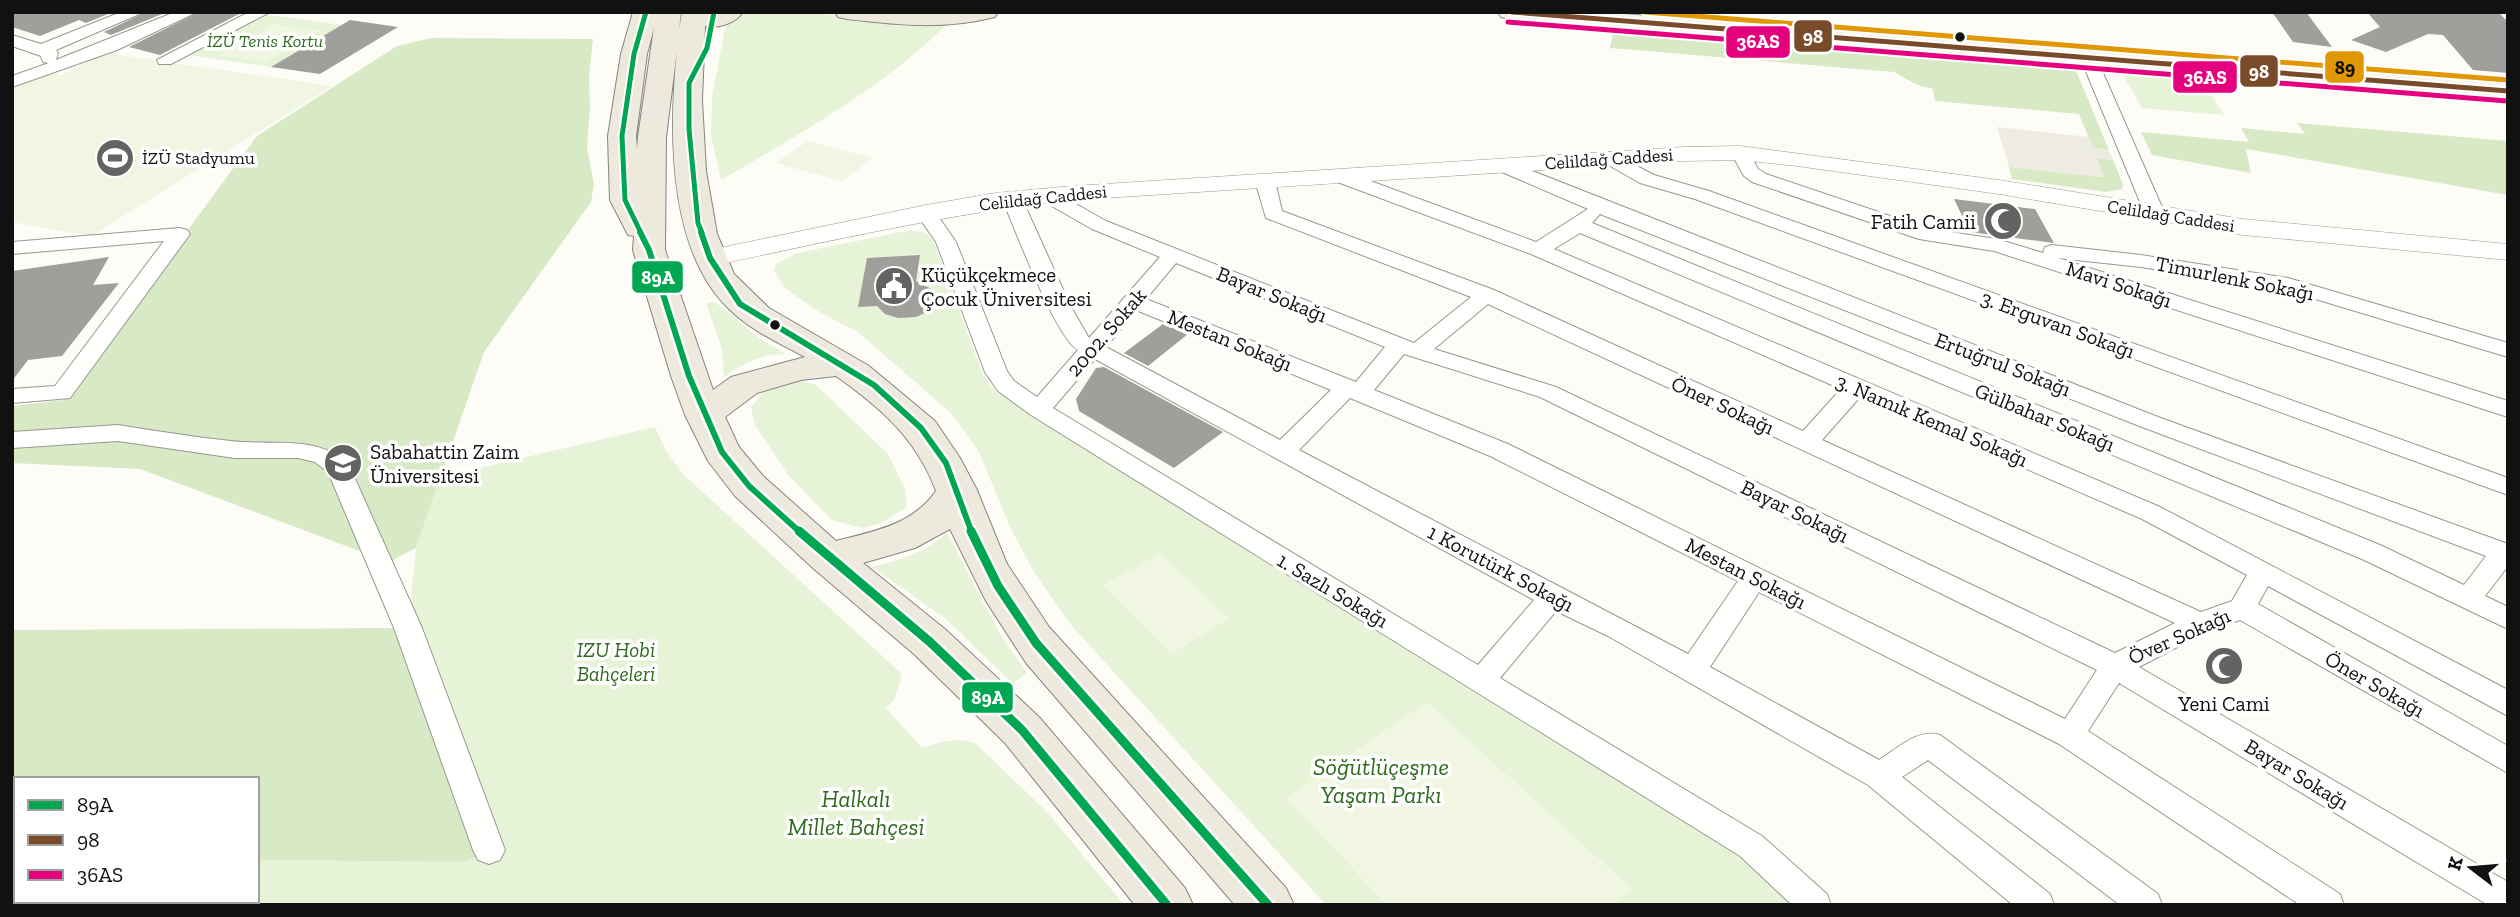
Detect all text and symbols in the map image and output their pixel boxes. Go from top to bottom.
line badge: 98 [1793,19,1833,53]
line badge: 36AS [1725,25,1791,59]
text: 98 [1803,25,1823,48]
park label: İZÜ Tenis Kortu [207,30,323,52]
text: 36AS [1736,30,1780,53]
unlabelled marker [1953,30,1967,44]
line badge: 89 [2324,50,2365,84]
line badge: 98 [2239,54,2279,88]
text: 89 [2335,56,2355,79]
line badge: 36AS [2172,60,2238,94]
text: 98 [2249,60,2269,83]
text: 36AS [2183,66,2227,89]
sports icon: İZÜ Stadyumu [94,137,136,179]
street label: Celildağ Caddesi [1544,144,1674,174]
place label: İZÜ Stadyumu [142,147,255,169]
street label: Celildağ Caddesi [978,180,1108,216]
street label: Celildağ Caddesi [2106,195,2236,237]
mosque icon: Fatih Camii [1982,200,2024,242]
place label: Fatih Camii [1871,209,1976,234]
street label: Timurlenk Sokağı [2154,250,2317,306]
street label: Mavi Sokağı [2063,255,2175,313]
line badge: 89A [631,260,684,294]
street label: Bayar Sokağı [1213,261,1331,328]
place label: Küçükçekmece Çocuk Üniversitesi [921,262,1092,311]
public building icon: Küçükçekmece Çocuk Üniversitesi [873,265,915,307]
text: 89A [641,266,676,289]
street label: 2002. Sokak [1061,283,1151,381]
street label: 3. Erguvan Sokağı [1978,285,2138,363]
street label: Mestan Sokağı [1164,304,1296,376]
unlabelled marker [768,318,782,332]
street label: Ertuğrul Sokağı [1931,327,2075,401]
street label: 3. Namık Kemal Sokağı [1832,368,2032,472]
street label: Öner Sokağı [1667,370,1779,440]
street label: Gülbahar Sokağı [1971,378,2119,457]
place label: Sabahattin Zaim Üniversitesi [370,439,519,488]
school or university icon: Sabahattin Zaim Üniversitesi [322,442,364,484]
street label: Bayar Sokağı [1737,474,1853,548]
street label: 1 Korutürk Sokağı [1424,519,1578,617]
street label: Mestan Sokağı [1681,532,1811,614]
street label: 1. Sazlı Sokağı [1273,547,1393,633]
street label: Över Sokağı [2124,602,2234,670]
park label: IZU Hobi Bahçeleri [577,637,655,686]
mosque icon: Yeni Cami [2203,645,2245,687]
street label: Öner Sokağı [2321,645,2429,723]
line badge: 89A [961,681,1014,714]
text: 89A [971,686,1006,709]
place label: Yeni Cami [2177,691,2270,716]
street label: Bayar Sokağı [2240,733,2354,815]
park label: Söğütlüçeşme Yaşam Parkı [1313,752,1449,809]
legend [14,777,259,903]
park label: Halkalı Millet Bahçesi [787,784,925,841]
text: 89A [77,792,113,817]
text: 98 [77,827,99,852]
north arrow [2436,833,2506,903]
text: K [2442,854,2468,873]
text: 36AS [77,862,123,887]

